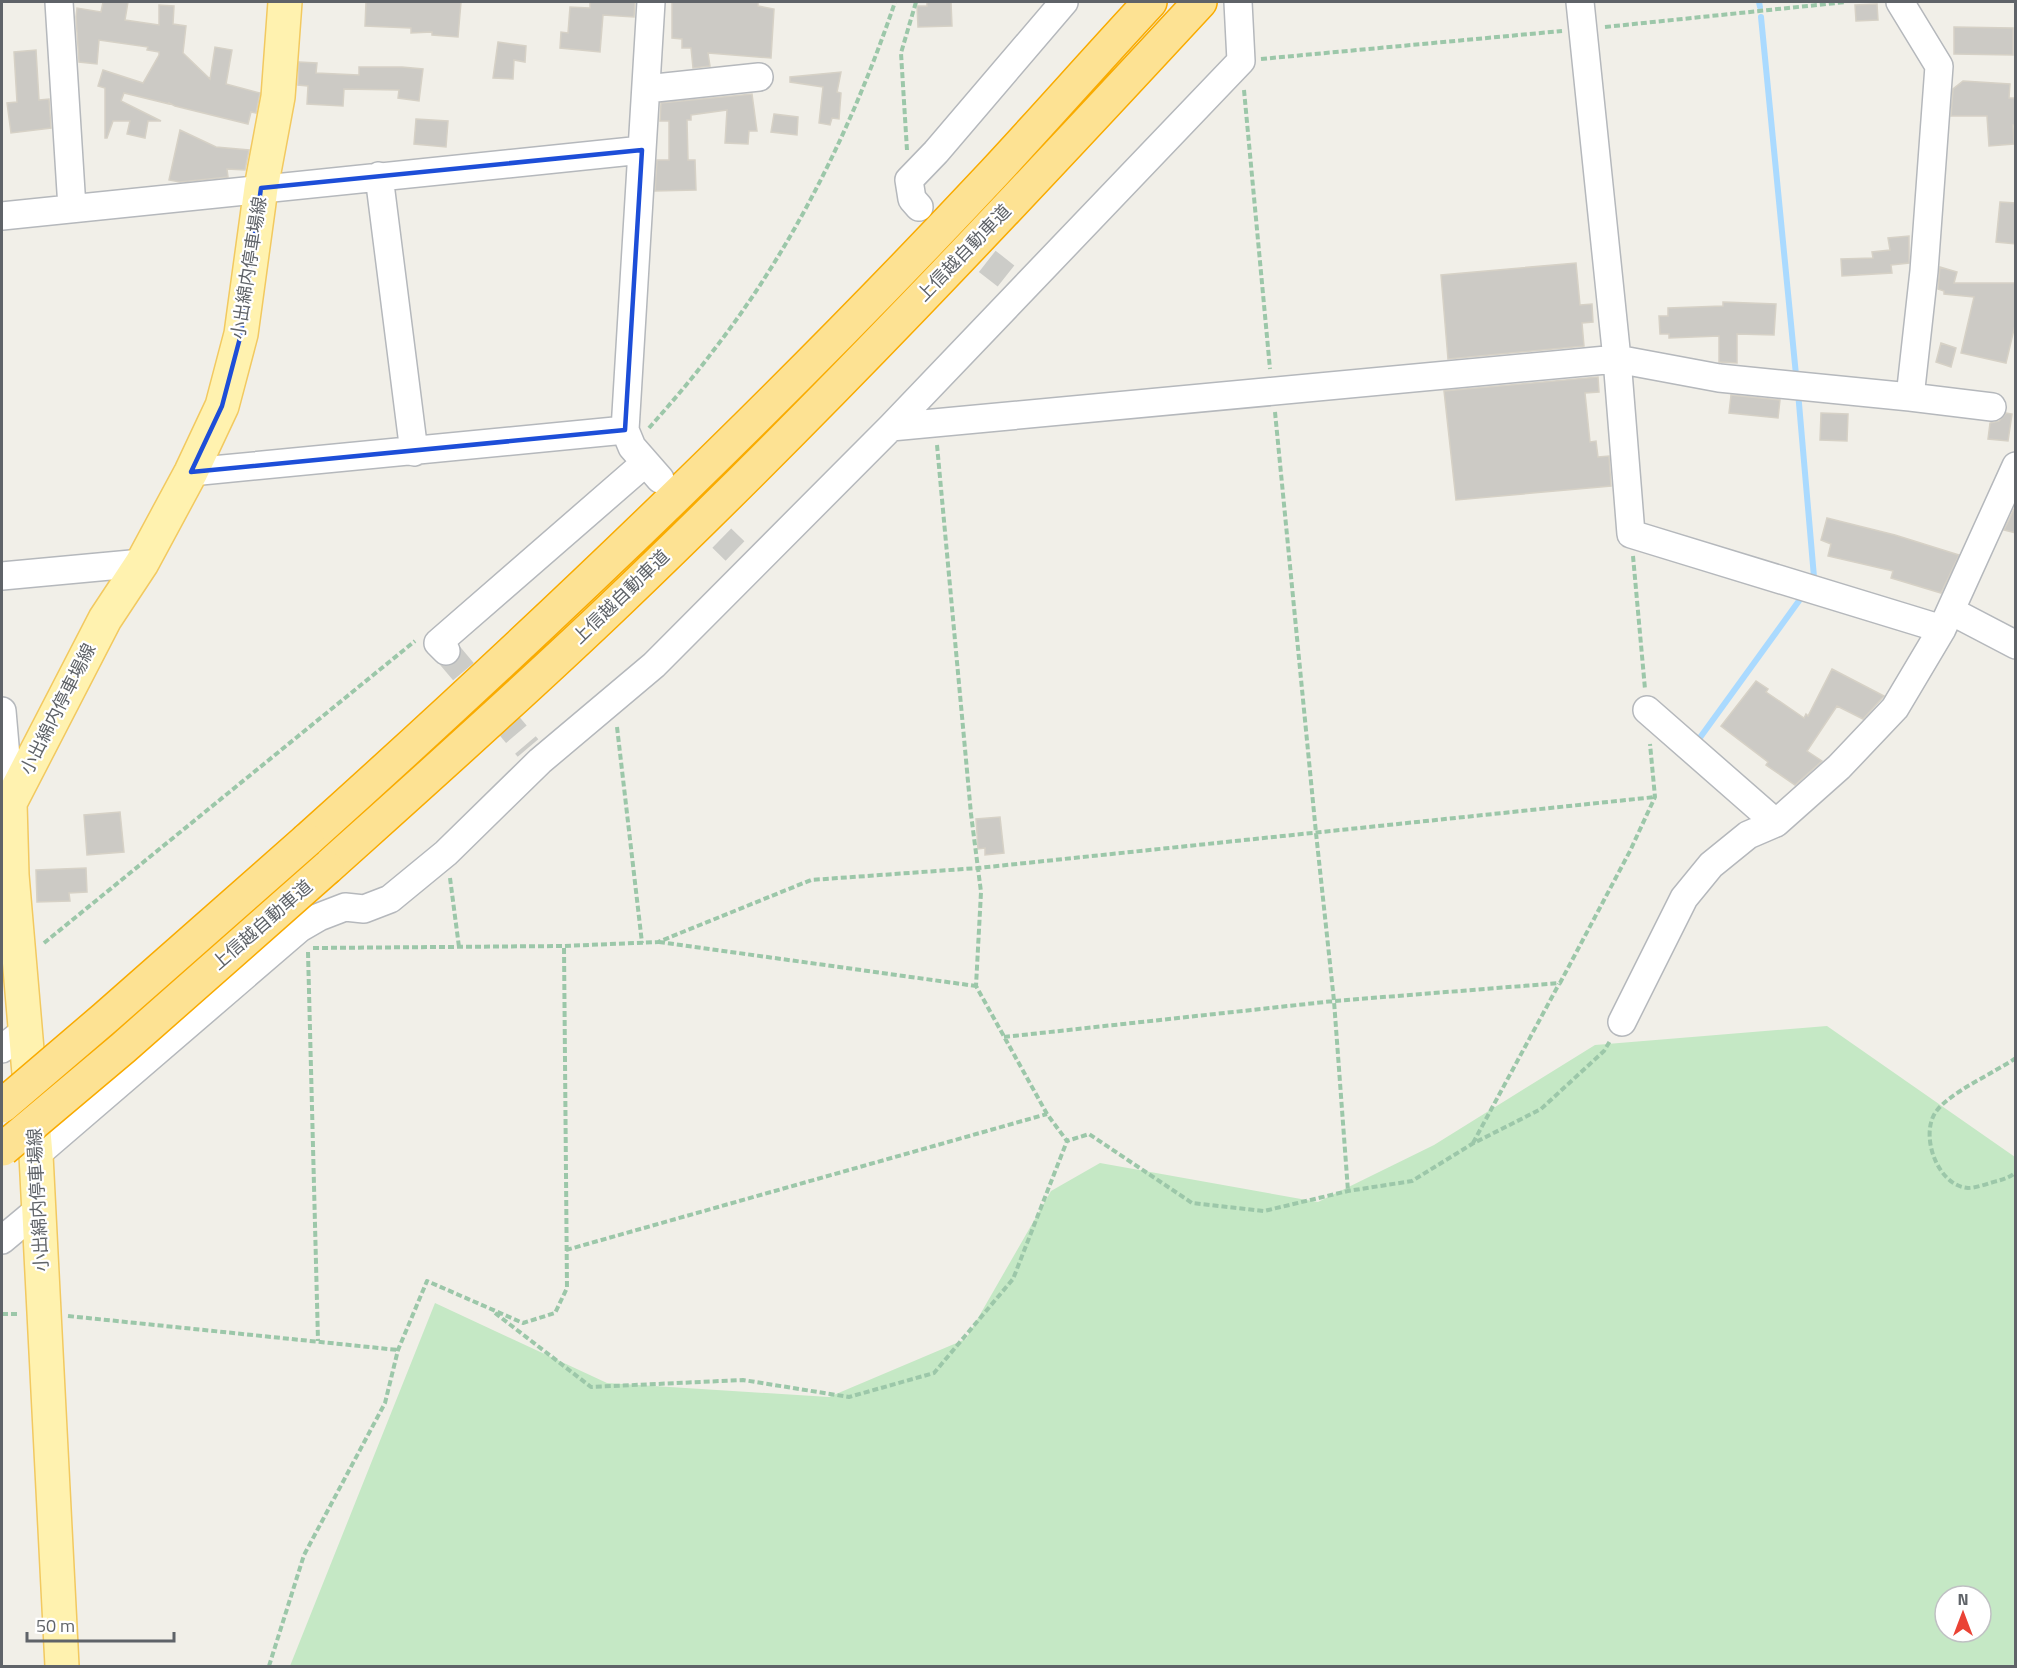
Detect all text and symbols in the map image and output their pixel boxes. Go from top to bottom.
street label: 小出綿内停車場線 [224,195,273,341]
street label: 上信越自動車道 [910,198,1017,307]
street label: 上信越自動車道 [566,543,675,650]
street label: 小出綿内停車場線 [13,638,102,779]
street label: 上信越自動車道 [205,873,318,976]
street label: 小出綿内停車場線 [20,1127,55,1273]
north arrow [1933,1584,1993,1644]
text: N [1957,1587,1969,1611]
scale bar [27,1605,174,1643]
text: 50 m [36,1612,75,1639]

